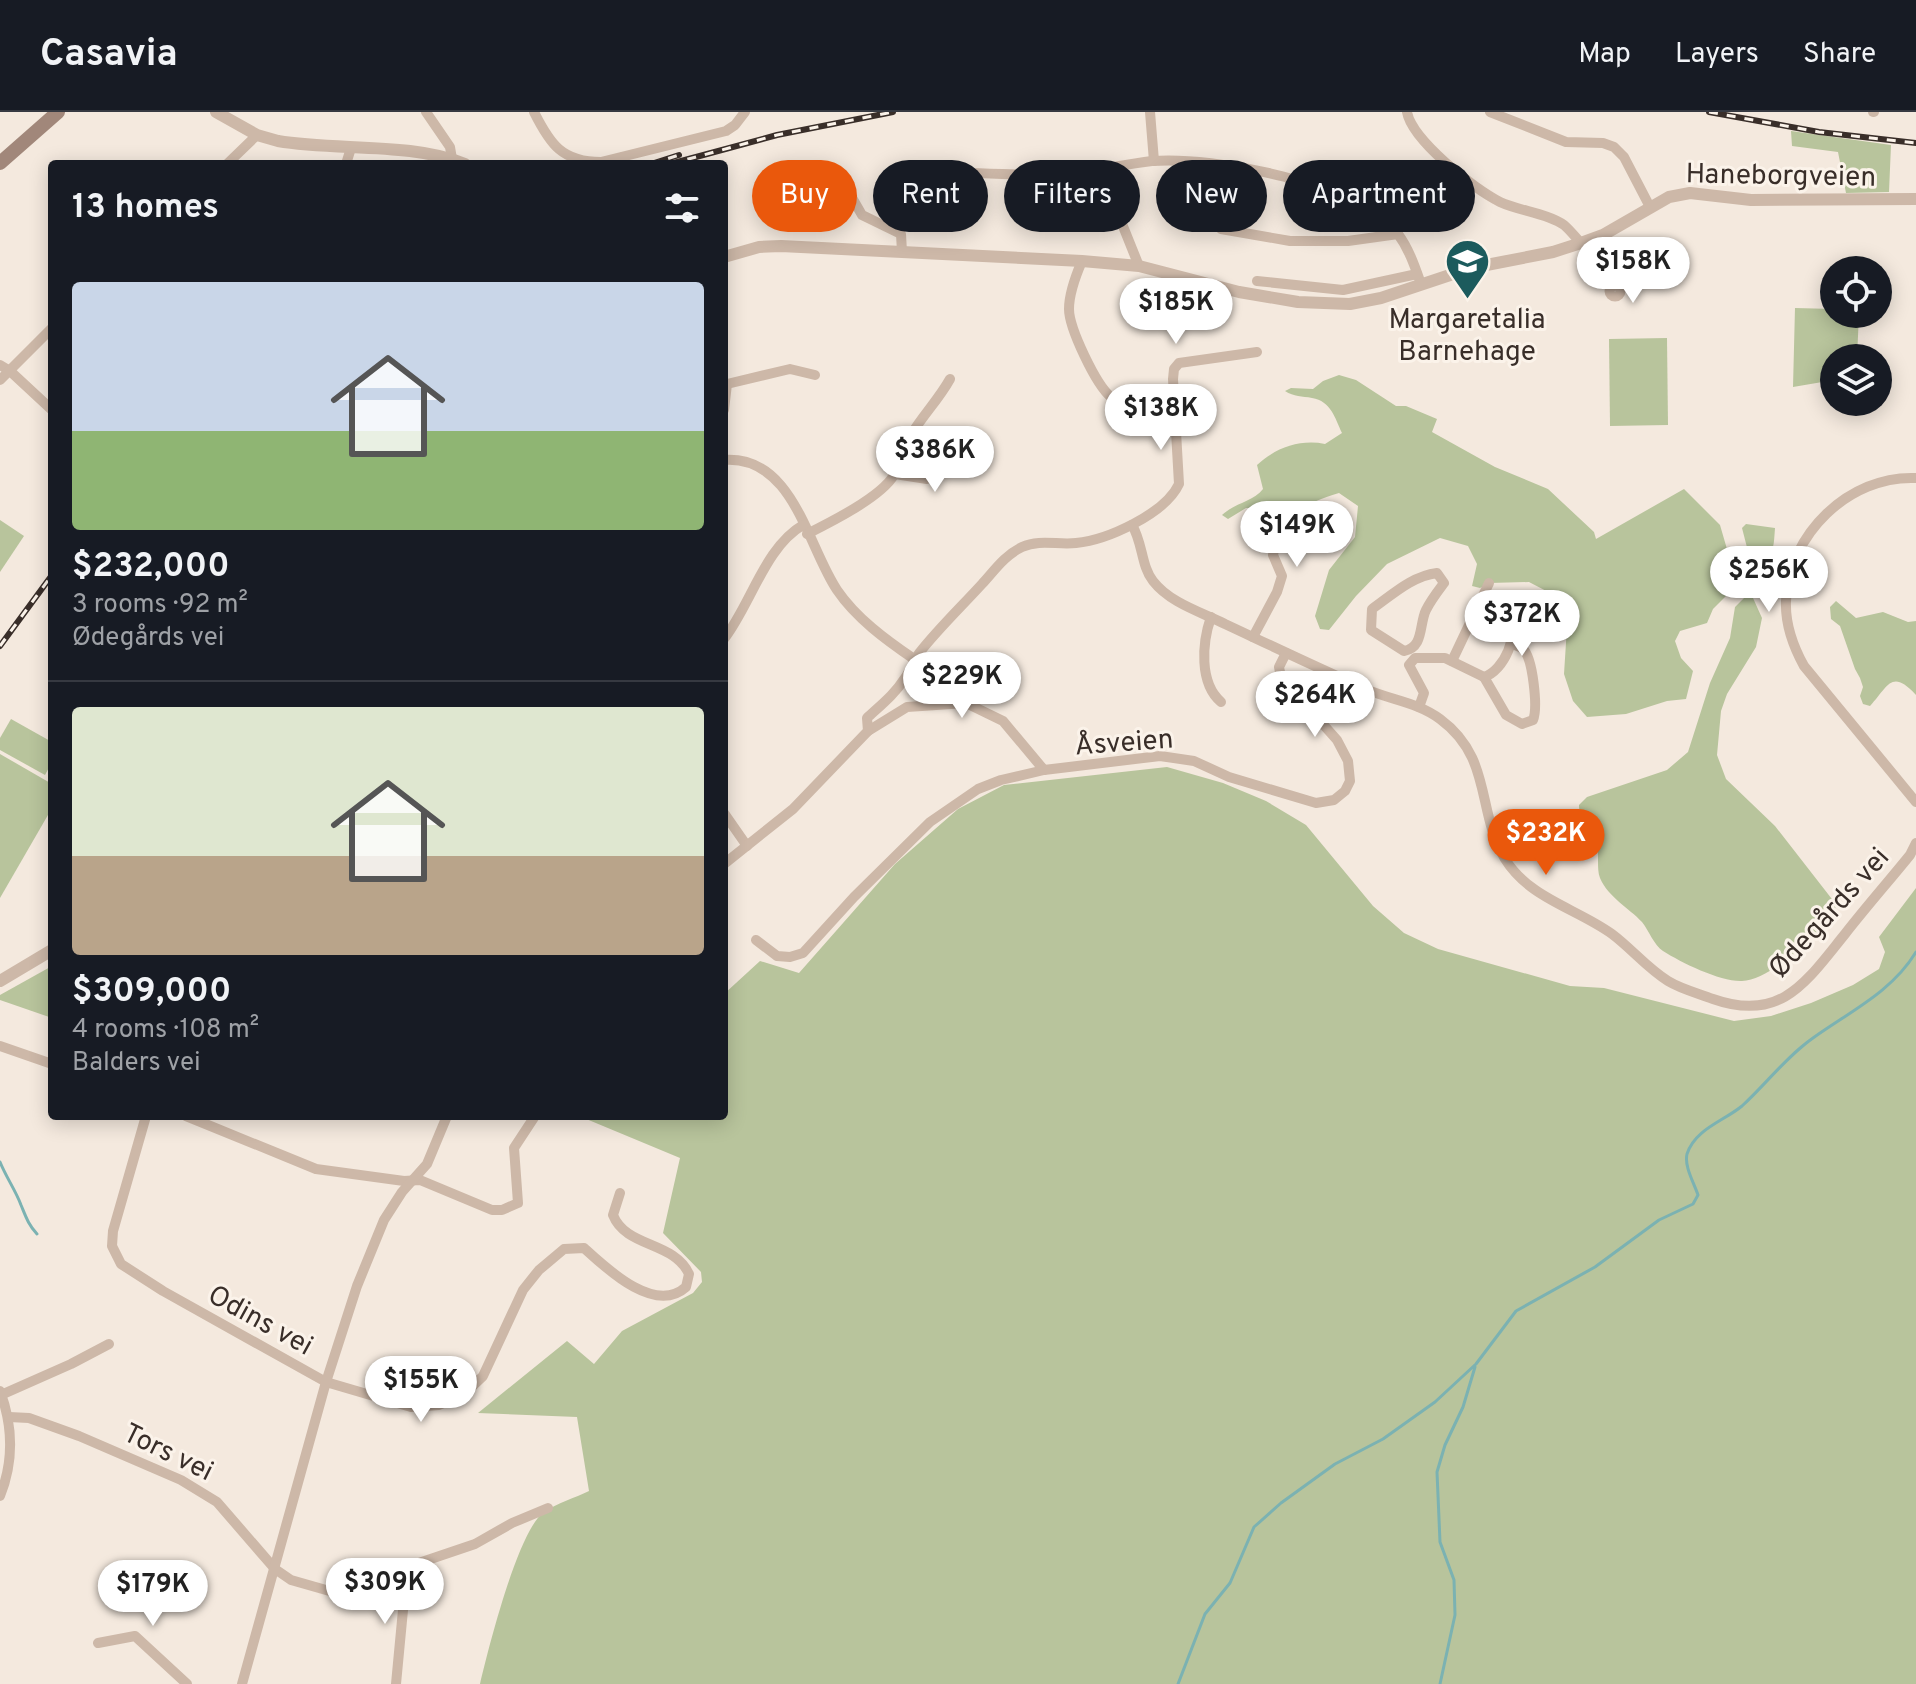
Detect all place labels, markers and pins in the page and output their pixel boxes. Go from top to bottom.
school or university icon: Margaretalia Barnehage [1443,237,1491,300]
pin: $158K [1577,237,1689,305]
pin: $185K [1120,278,1232,346]
place label: Margaretalia Barnehage [1388,303,1546,371]
pin: $138K [1105,384,1217,452]
pin: $386K [879,426,991,494]
pin: $149K [1241,501,1353,569]
pin: $256K [1713,546,1825,614]
pin: $372K [1466,590,1578,658]
pin: $229K [906,652,1018,720]
pin: $264K [1259,671,1371,739]
pin: $232K [1490,809,1602,877]
pin: $155K [365,1356,477,1424]
pin: $309K [329,1558,441,1626]
pin: $179K [97,1560,209,1628]

